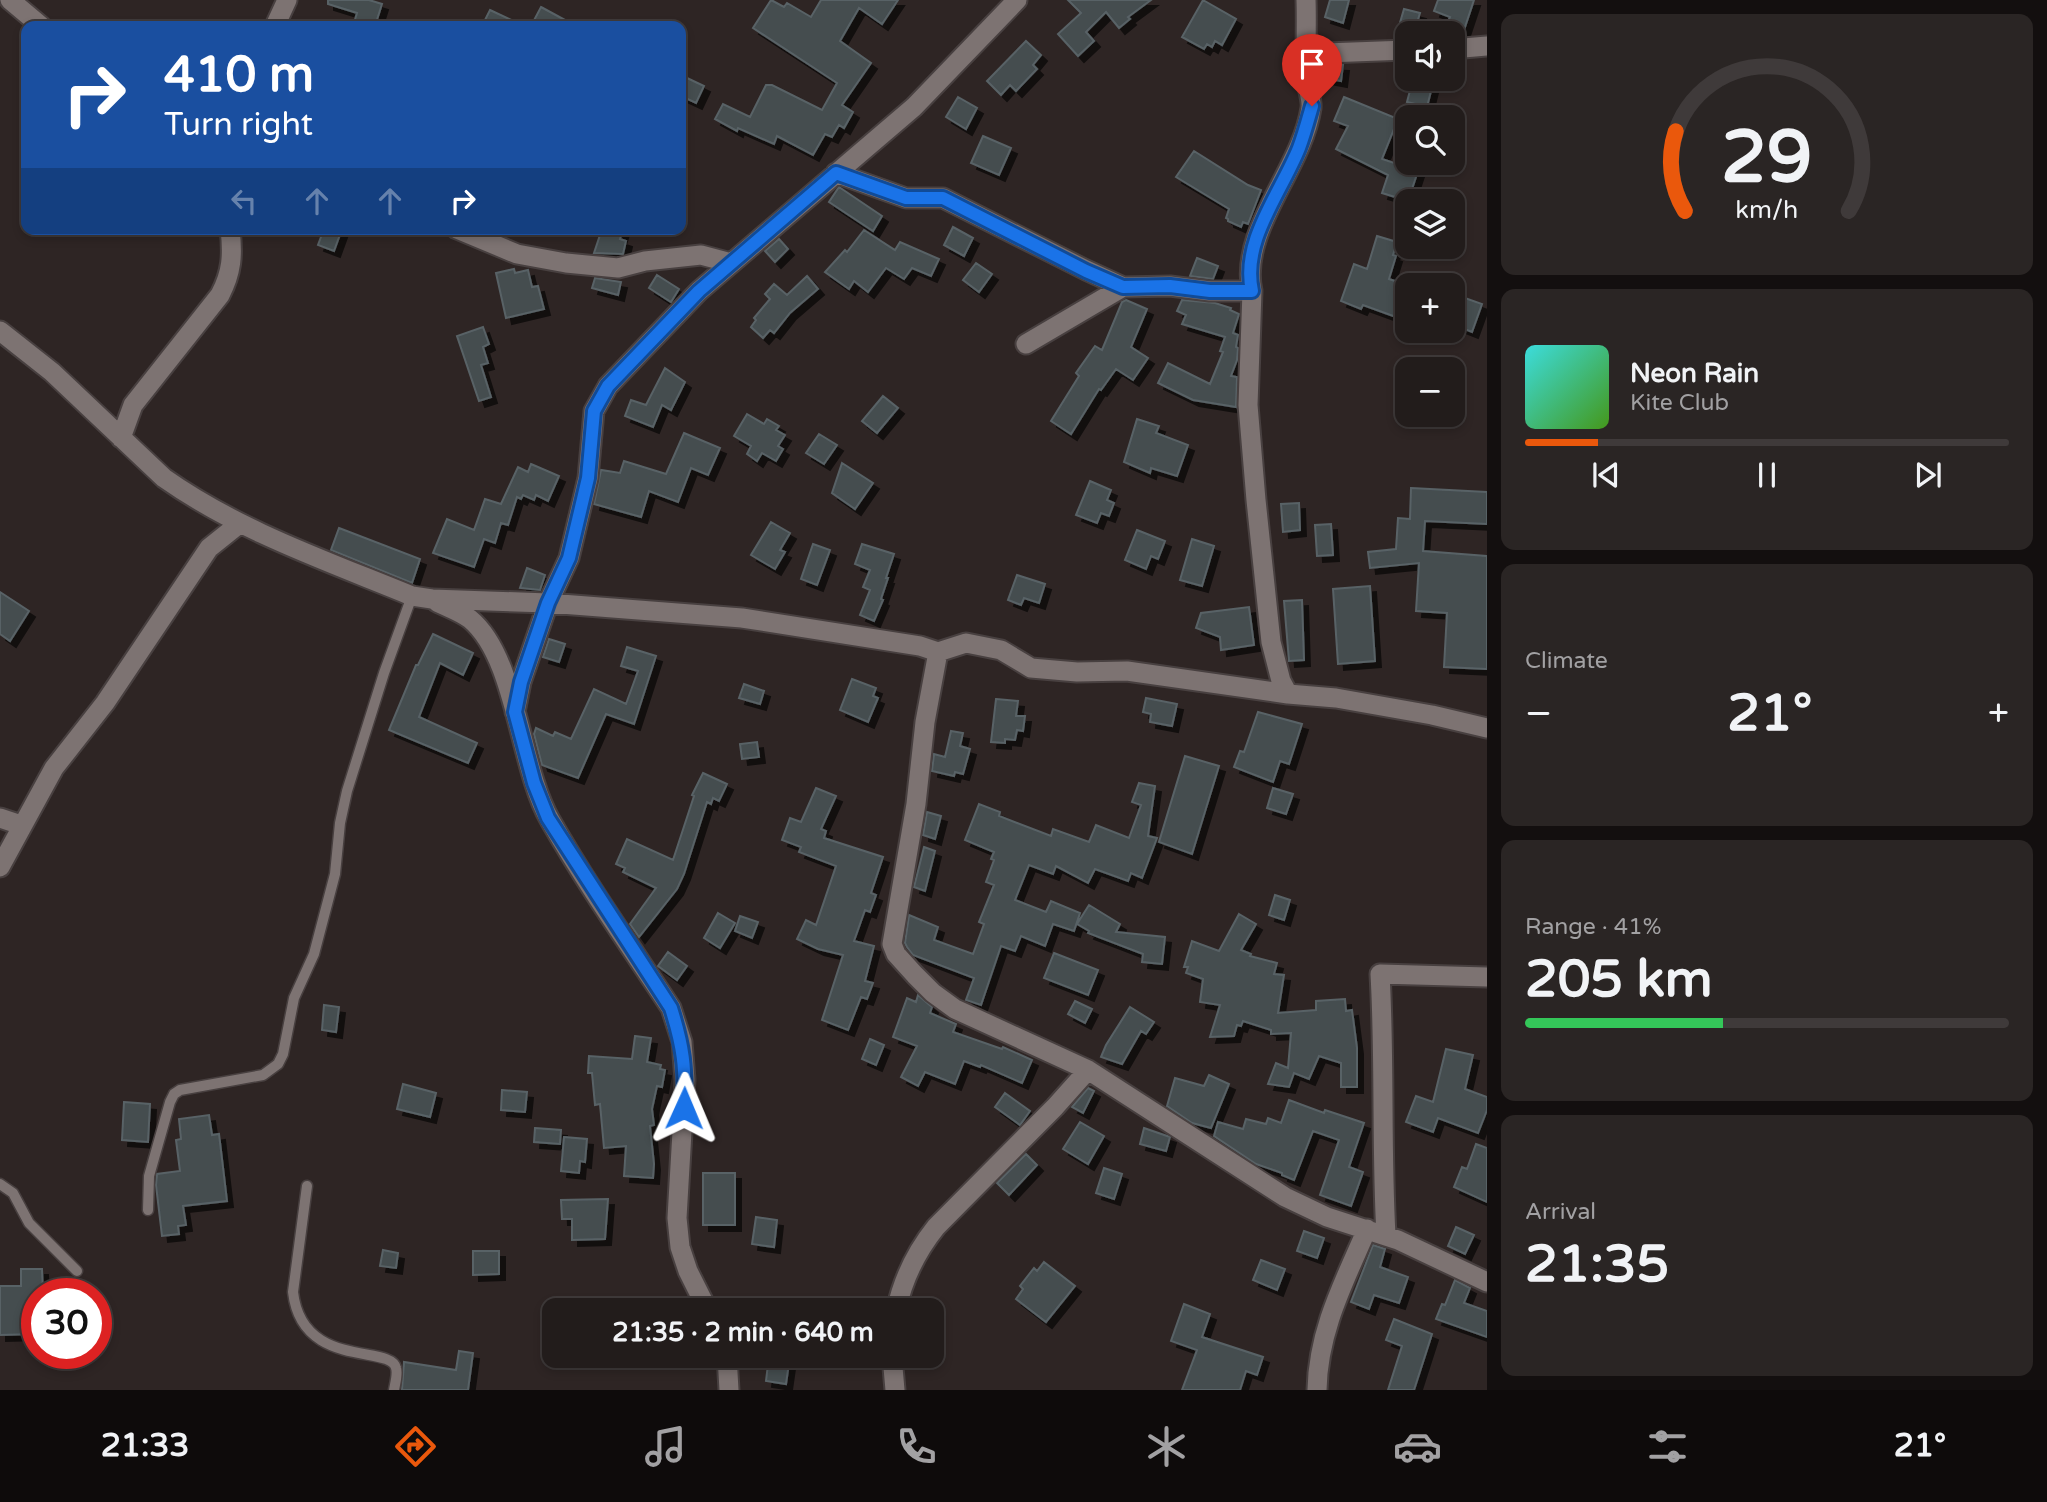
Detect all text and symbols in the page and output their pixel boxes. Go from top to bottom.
map controls [1395,21,1465,427]
button: sound [1395,21,1465,91]
pin [1282,34,1342,106]
icon: arrive [1293,45,1331,83]
text: 410 m [164,46,314,105]
icon: right [49,49,140,140]
button: search [1395,105,1465,175]
text: Turn right [164,106,313,144]
text: 29 [1721,114,1813,202]
icon: left [225,182,263,220]
icon: ahead [298,182,336,220]
icon: ahead [371,182,409,220]
icon: right [444,182,482,220]
button: layers [1395,189,1465,259]
text: km/h [1736,194,1798,224]
button: + [1395,273,1465,343]
button: − [1395,357,1465,427]
text: Neon Rain [1630,358,1759,389]
text: Kite Club [1630,389,1729,417]
icon: previous [1587,456,1625,494]
icon: pause [1748,456,1786,494]
icon: next [1909,456,1947,494]
text: Climate [1525,647,1608,675]
text: 21° [1727,682,1812,745]
text: − [1525,691,1552,737]
text: + [1988,691,2009,737]
text: Range · 41% [1525,913,1661,941]
text: 205 km [1525,948,1713,1011]
position arrow [647,1071,721,1145]
text: Arrival [1525,1198,1596,1226]
text: 21:35 [1525,1233,1669,1296]
speed limit sign: 30 [21,1278,112,1369]
text: 21:35 · 2 min · 640 m [612,1317,874,1348]
icon: directions [391,1422,440,1471]
icon: music [641,1422,690,1471]
icon: phone [892,1422,941,1471]
icon: climate [1142,1422,1191,1471]
icon: car [1393,1422,1442,1471]
icon: filters [1643,1422,1692,1471]
text: 21:33 [101,1427,189,1465]
text: 21° [1894,1427,1946,1465]

